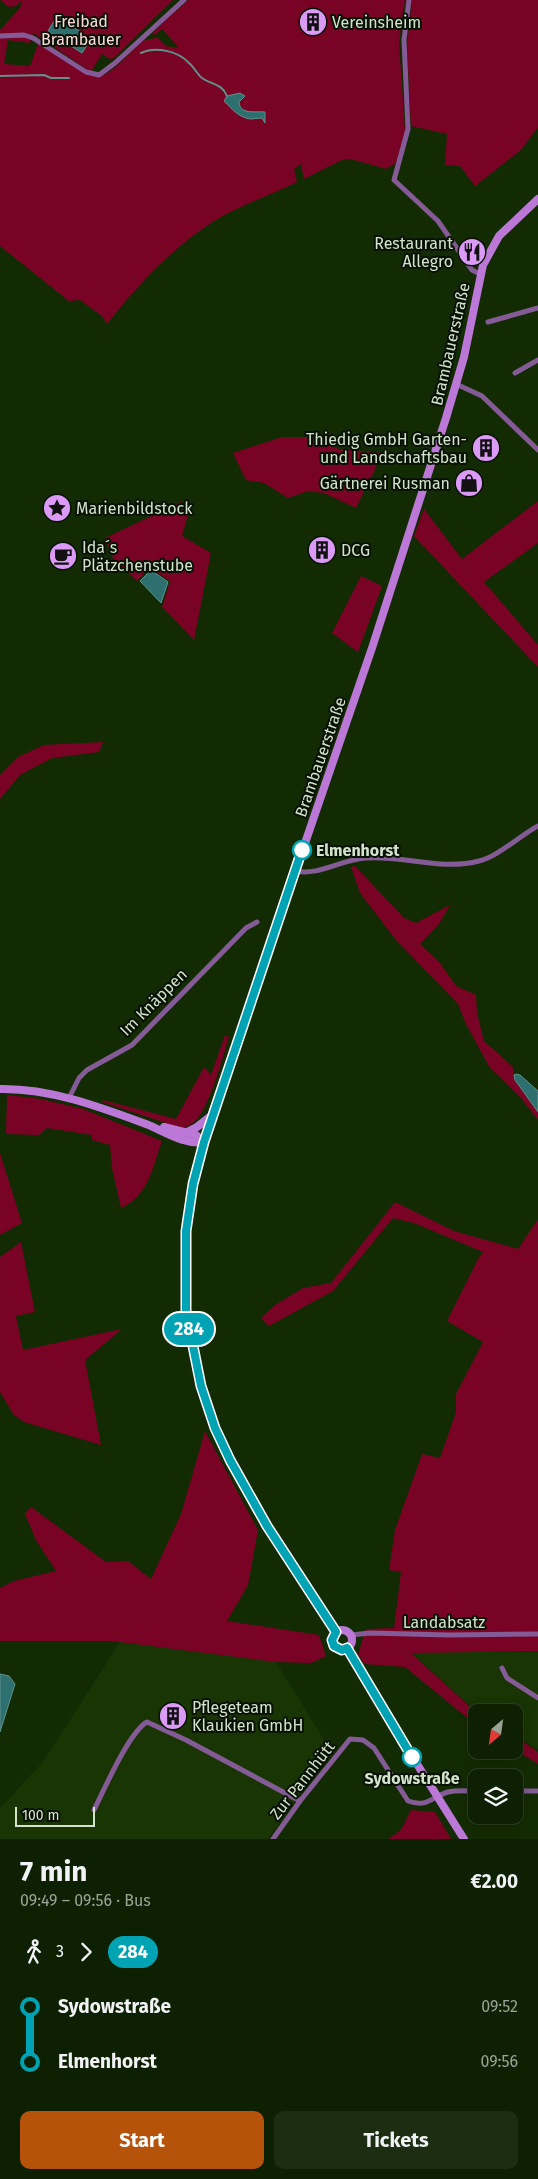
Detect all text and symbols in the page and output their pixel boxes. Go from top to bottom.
building icon: Vereinsheim [298,7,328,37]
park label: Freibad Brambauer [41,12,122,49]
place label: Vereinsheim [332,13,421,32]
place label: Restaurant Allegro [374,234,453,271]
restaurant icon: Restaurant Allegro [457,237,487,267]
street label: Brambauerstraße [427,281,474,407]
place label: Thiedig GmbH Garten- und Landschaftsbau [306,430,467,467]
building icon: Thiedig GmbH Garten- und Landschaftsbau [471,433,501,463]
shop icon: Gärtnerei Rusman [454,468,484,498]
place label: Gärtnerei Rusman [320,474,450,493]
place icon: Marienbildstock [42,493,72,523]
place label: Marienbildstock [76,499,193,518]
building icon: DCG [307,535,337,565]
place label: Ida´s Plätzchenstube [82,538,193,575]
cafe icon: Ida´s Plätzchenstube [48,541,78,571]
place label: DCG [341,541,370,560]
street label: Brambauerstraße [291,695,350,820]
marker: Elmenhorst [292,840,312,860]
place label: Elmenhorst [316,841,400,860]
street label: Im Knäppen [116,965,191,1040]
line badge: 284 [160,1313,218,1345]
text: 284 [174,1318,204,1340]
street label: Landabsatz [403,1613,485,1632]
place label: Pflegeteam Klaukien GmbH [192,1698,303,1735]
building icon: Pflegeteam Klaukien GmbH [158,1701,188,1731]
north arrow [468,1704,522,1759]
map controls [468,1704,523,1824]
street label: Zur Pannhütt [266,1737,339,1823]
marker: Sydowstraße [402,1747,422,1767]
place label: Sydowstraße [364,1769,460,1788]
button: layers [468,1769,523,1824]
scale bar [15,1804,95,1827]
text: 100 m [22,1807,59,1824]
text: 7 min [20,1855,87,1888]
text: €2.00 [471,1870,518,1893]
text: 09:49 – 09:56 · Bus [20,1891,151,1910]
icon: walk [20,1938,48,1966]
icon: forward [72,1938,100,1966]
text: 284 [118,1941,148,1963]
text: 3 [56,1942,64,1961]
text: Sydowstraße [58,1995,171,2018]
text: 09:52 [481,1997,518,2016]
text: Elmenhorst [58,2050,157,2073]
text: 09:56 [480,2052,518,2071]
button: Start [20,2111,264,2169]
button: Tickets [274,2111,518,2169]

